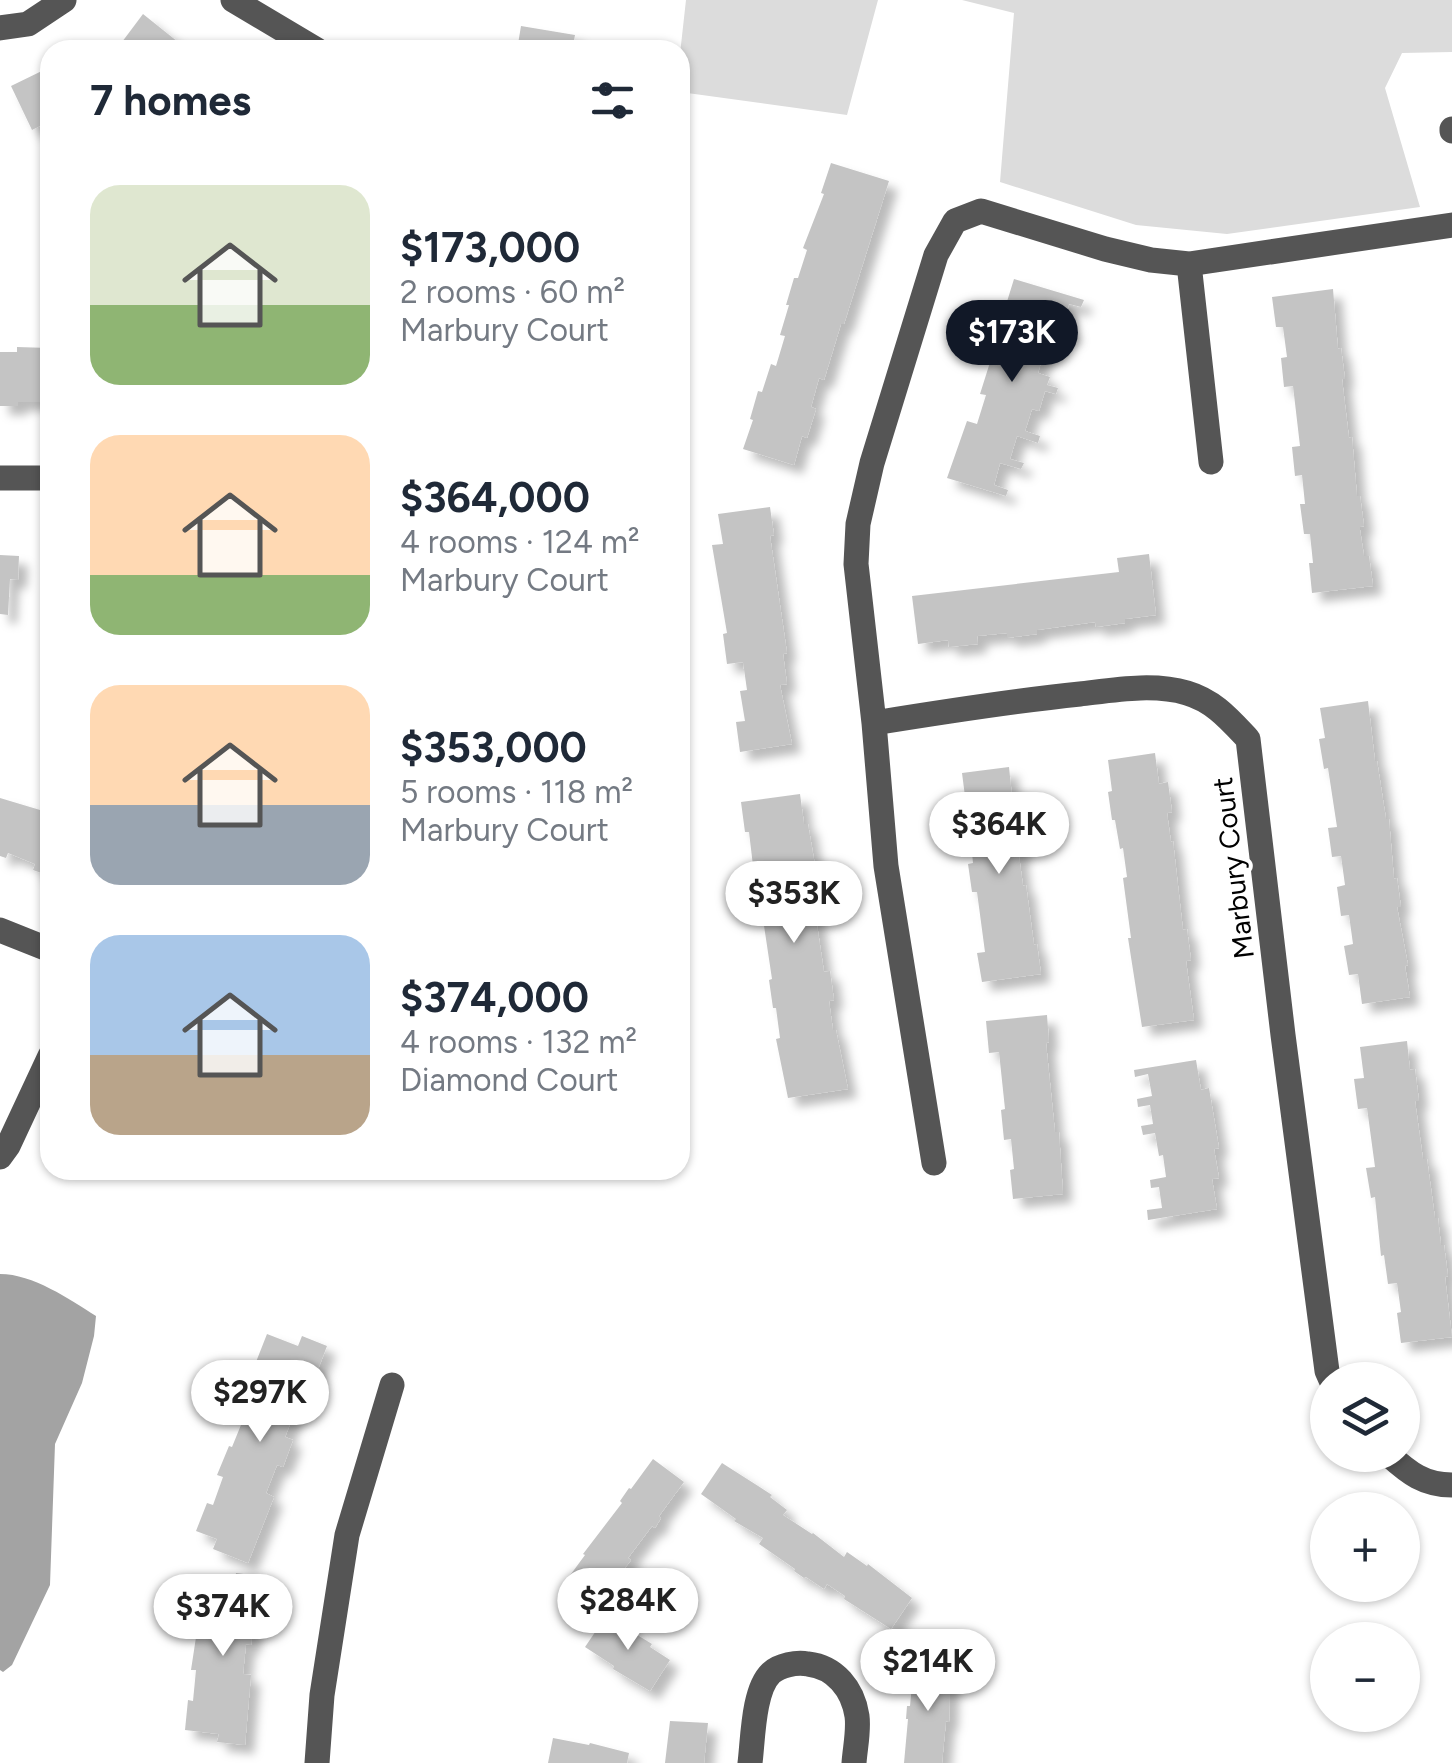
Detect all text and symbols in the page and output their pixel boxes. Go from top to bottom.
icon: filters [585,73,640,128]
text: 7 homes [90,75,251,126]
text: $173,000 [400,222,580,273]
icon: home [170,225,290,345]
text: 2 rooms · 60 m² [400,273,625,311]
pin: $173K [942,300,1082,385]
text: Marbury Court [400,311,609,349]
text: $173K [968,313,1056,351]
text: $364,000 [400,472,590,523]
icon: home [170,475,290,595]
text: 4 rooms · 124 m² [400,523,639,561]
text: Marbury Court [400,561,609,599]
text: $353,000 [400,722,587,773]
icon: home [170,725,290,845]
text: 5 rooms · 118 m² [400,773,633,811]
street label: Marbury Court [1205,775,1261,961]
pin: $364K [929,792,1069,877]
text: $364K [951,805,1047,843]
text: Marbury Court [400,811,609,849]
pin: $353K [724,861,864,946]
text: $353K [747,874,841,912]
text: $374,000 [400,972,589,1023]
icon: home [170,975,290,1095]
text: 4 rooms · 132 m² [400,1023,637,1061]
text: Diamond Court [400,1061,618,1099]
pin: $297K [190,1360,330,1445]
map controls [1310,1362,1420,1732]
button: layers [1310,1362,1420,1472]
text: $297K [213,1373,307,1411]
button: + [1310,1492,1420,1602]
pin: $284K [558,1568,698,1653]
pin: $374K [153,1574,293,1659]
text: $284K [579,1581,677,1619]
text: $374K [176,1587,270,1625]
button: − [1310,1622,1420,1732]
pin: $214K [858,1629,998,1714]
text: $214K [882,1642,974,1680]

